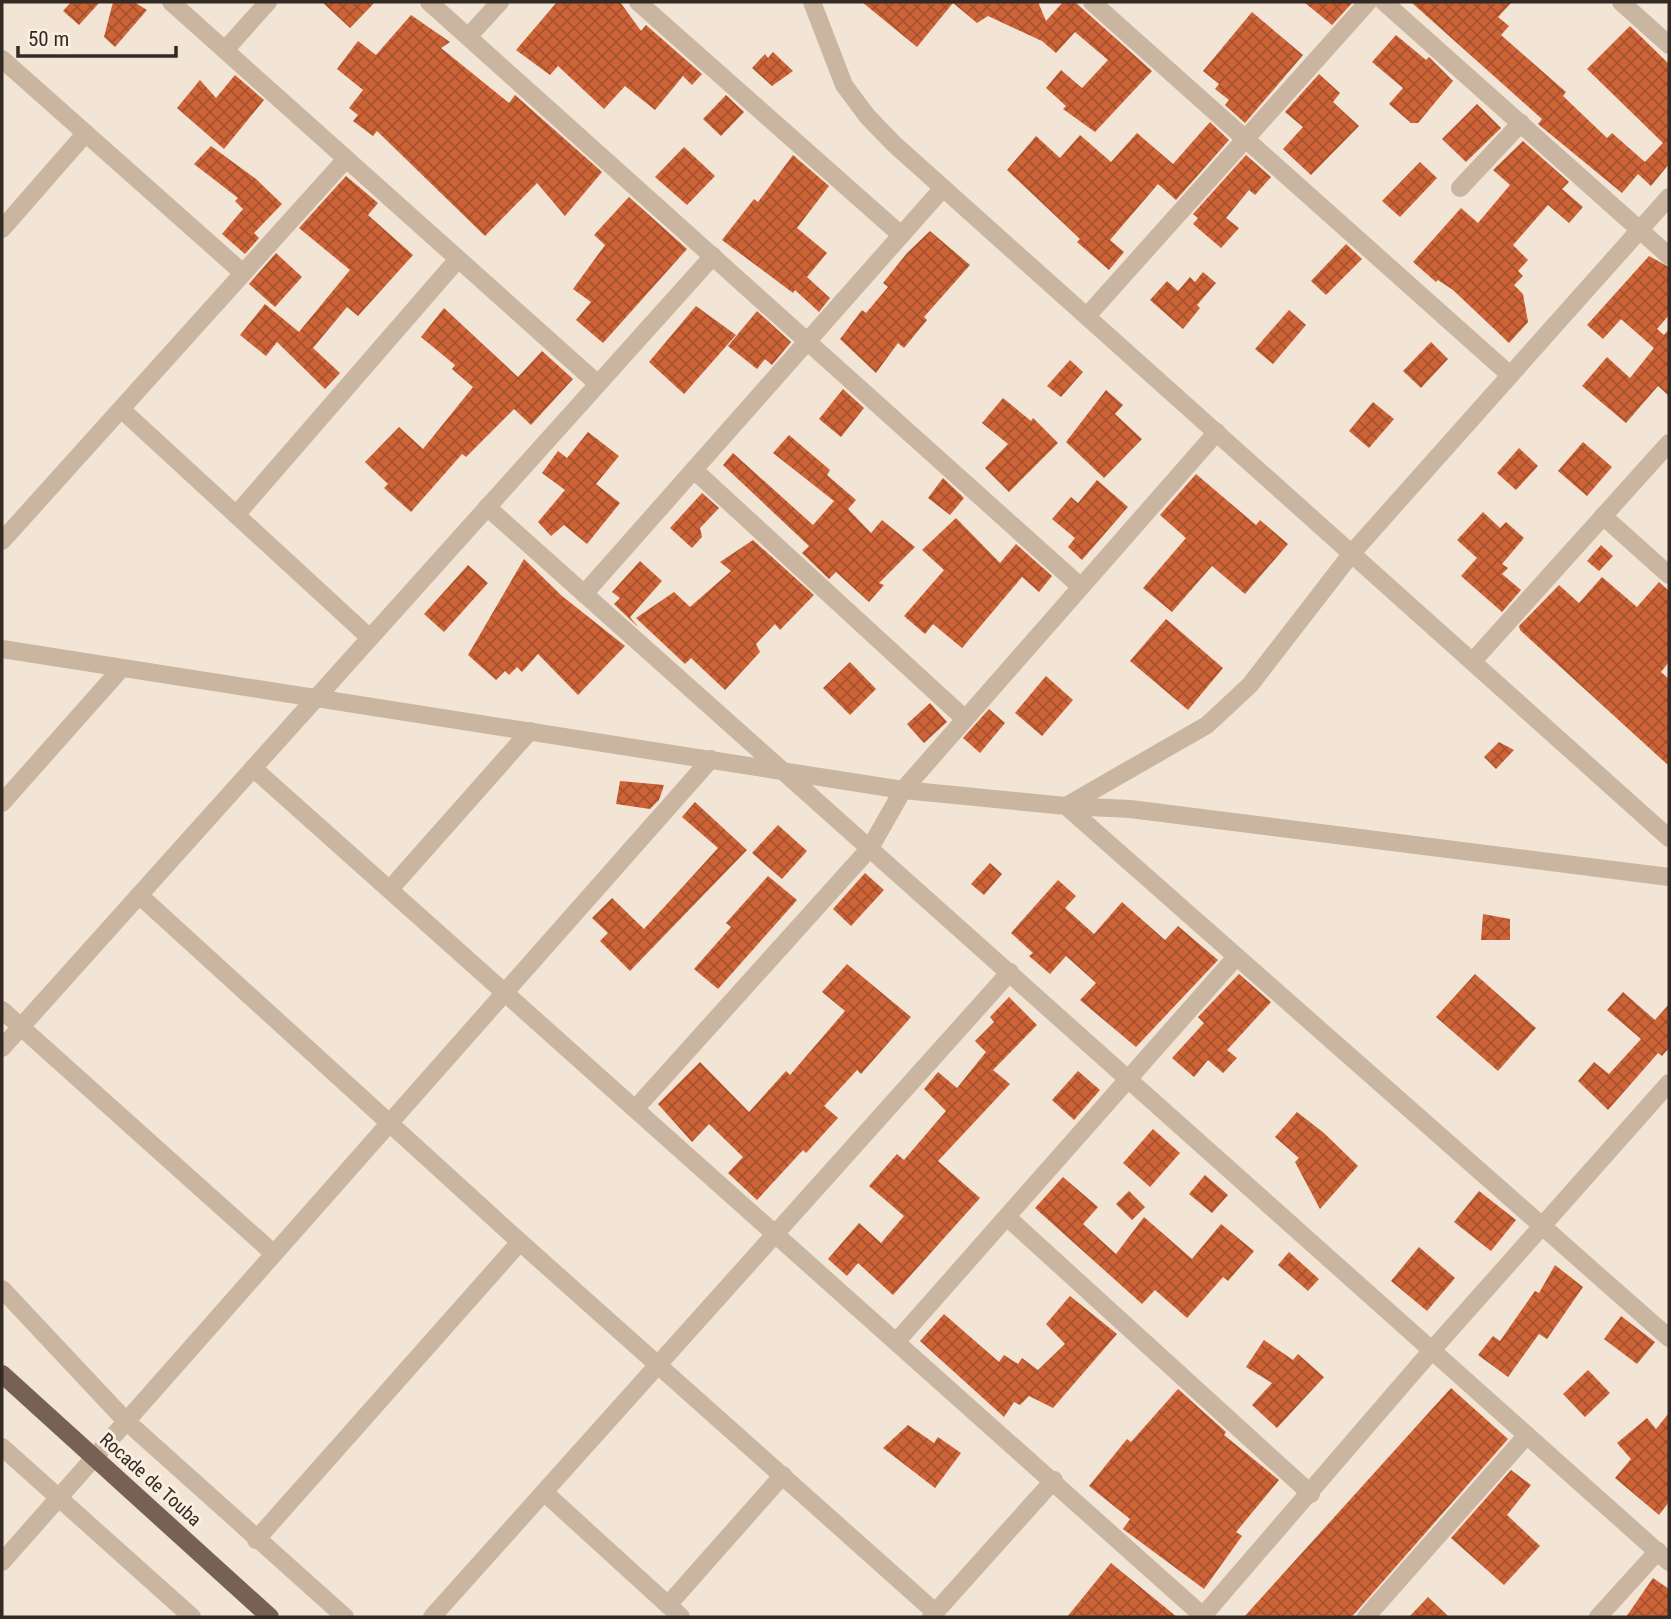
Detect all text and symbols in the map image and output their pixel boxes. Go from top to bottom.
scale bar [18,14,175,58]
text: 50 m [28,27,69,51]
street label: Rocade de Touba [95,1428,206,1531]

